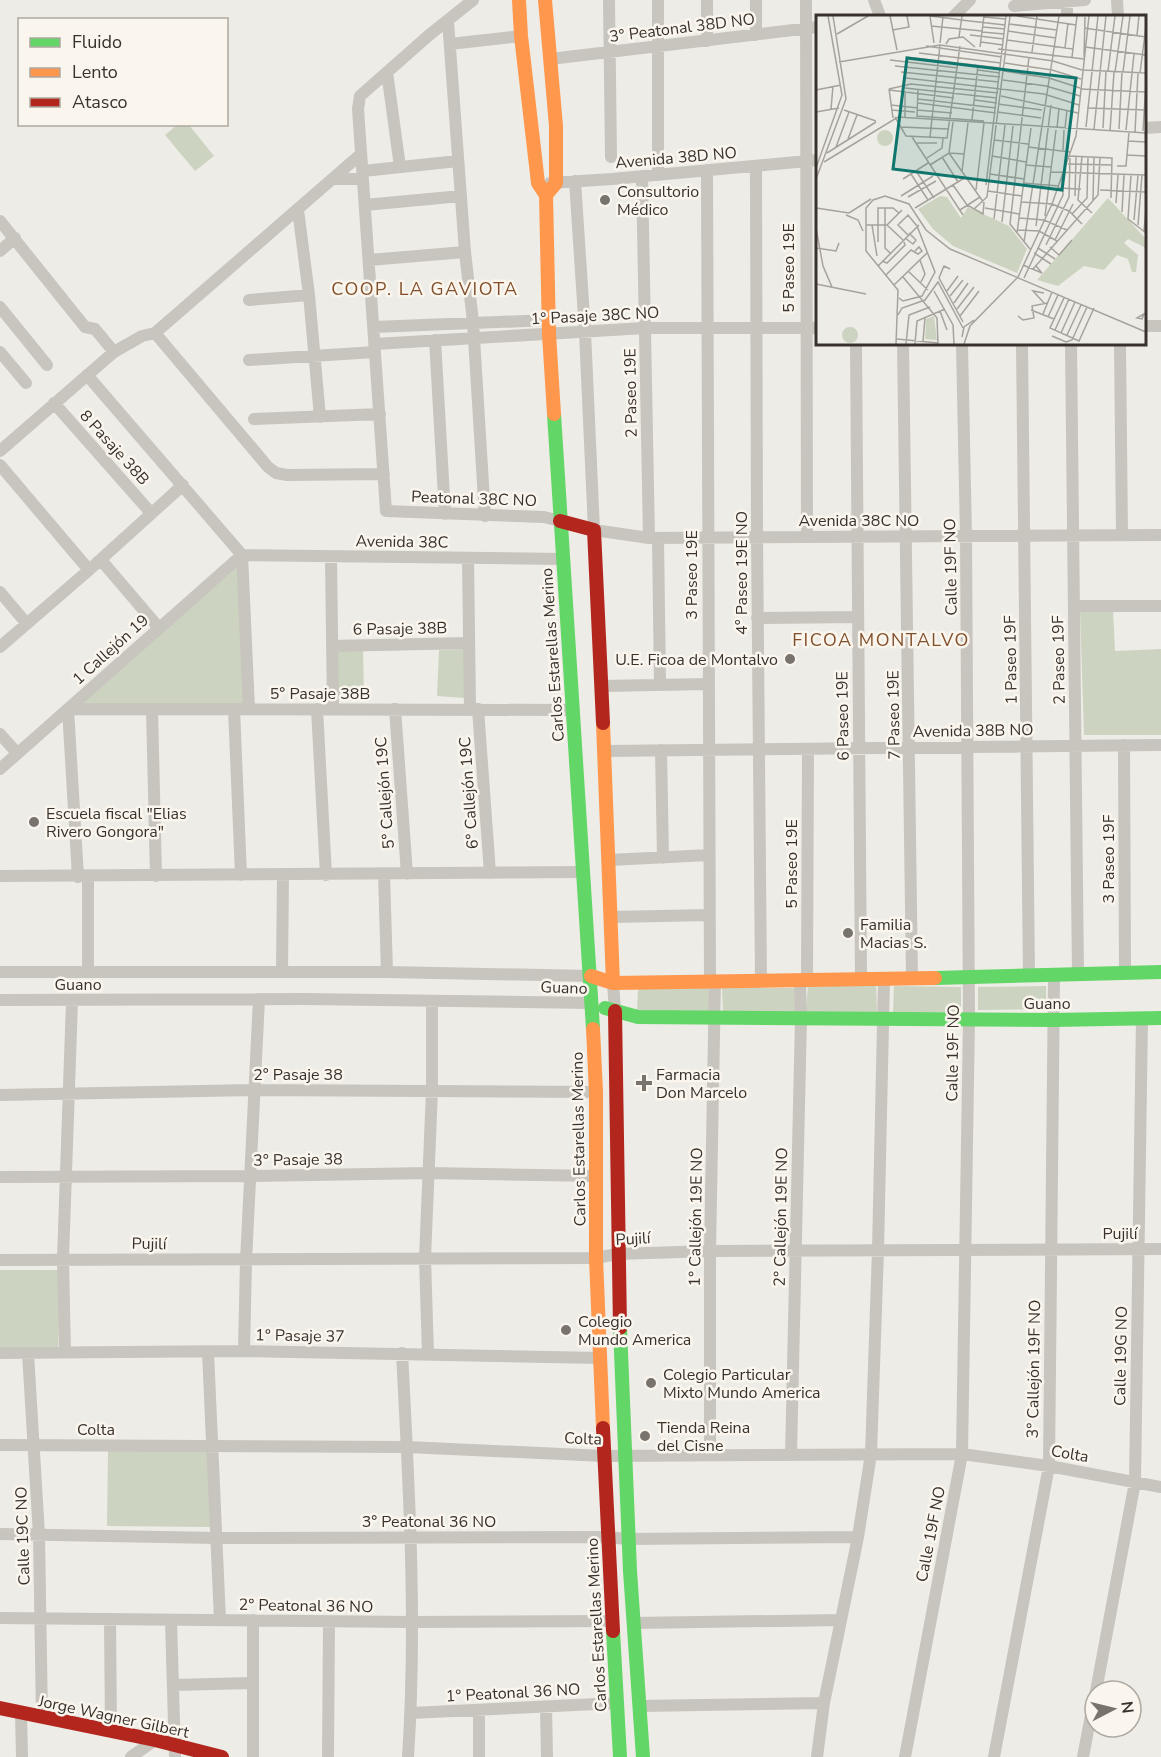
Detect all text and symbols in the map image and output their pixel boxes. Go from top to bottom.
street label: 3° Peatonal 38D NO [608,8,756,48]
inset map [816,15,1146,345]
legend [18,18,228,126]
text: Fluido [72,30,122,54]
text: Lento [72,60,118,84]
text: Atasco [72,90,128,114]
street label: Avenida 38D NO [614,142,738,174]
place label: Consultorio Médico [617,181,699,221]
marker: Consultorio Médico [598,193,612,207]
street label: 5 Paseo 19E [778,223,800,313]
district label: COOP. LA GAVIOTA [331,277,519,301]
street label: 1° Pasaje 38C NO [530,302,660,330]
street label: 2 Paseo 19E [619,348,643,438]
street label: 8 Pasaje 38B [74,405,154,490]
street label: Peatonal 38C NO [411,486,537,512]
street label: Avenida 38C NO [799,510,919,532]
street label: 4° Paseo 19E NO [731,511,753,635]
street label: Calle 19F NO [939,518,963,616]
street label: Avenida 38C [356,530,449,554]
street label: 3 Paseo 19E [681,530,703,620]
street label: Carlos Estarellas Merino [536,567,570,743]
street label: 1 Callejón 19 [68,610,154,690]
street label: 1 Paseo 19F [999,615,1023,705]
street label: 2 Paseo 19F [1047,615,1071,705]
street label: 6 Pasaje 38B [353,617,447,641]
district label: FICOA MONTALVO [792,628,970,652]
place label: U.E. Ficoa de Montalvo [615,649,778,671]
marker: U.E. Ficoa de Montalvo [783,652,797,666]
street label: 7 Paseo 19E [882,670,906,760]
street label: 6 Paseo 19E [831,671,855,761]
street label: 5° Pasaje 38B [270,683,370,705]
street label: Avenida 38B NO [912,719,1034,743]
street label: 5° Callejón 19C [370,736,400,850]
street label: 6° Callejón 19C [454,736,484,850]
place label: Escuela fiscal "Elias Rivero Gongora" [46,803,187,843]
street label: 3 Paseo 19F [1098,814,1120,904]
marker: Escuela fiscal "Elias Rivero Gongora" [27,815,41,829]
street label: 5 Paseo 19E [781,819,803,909]
place label: Familia Macias S. [860,914,927,954]
marker: Familia Macias S. [841,926,855,940]
street label: Guano [54,974,102,996]
street label: Guano [540,976,588,1000]
street label: Guano [1023,993,1071,1015]
street label: Calle 19F NO [941,1004,965,1102]
street label: Carlos Estarellas Merino [566,1051,592,1226]
street label: 2° Pasaje 38 [253,1064,343,1086]
place label: Farmacia Don Marcelo [656,1064,747,1104]
marker: Farmacia Don Marcelo [637,1076,651,1090]
street label: 1° Callejón 19E NO [684,1147,708,1287]
street label: 2° Callejón 19E NO [769,1147,793,1287]
street label: 3° Pasaje 38 [253,1148,343,1172]
street label: Pujilí [1103,1223,1139,1245]
street label: Pujilí [615,1227,652,1251]
street label: Pujilí [131,1233,168,1255]
street label: 3° Callejón 19F NO [1022,1300,1046,1439]
street label: Calle 19G NO [1109,1306,1133,1406]
place label: Colegio Mundo America [578,1311,691,1351]
marker: Colegio Mundo America [559,1323,573,1337]
street label: 1° Pasaje 37 [255,1324,345,1348]
place label: Colegio Particular Mixto Mundo America [663,1364,821,1404]
marker: Colegio Particular Mixto Mundo America [644,1376,658,1390]
place label: Tienda Reina del Cisne [657,1417,750,1457]
street label: Colta [77,1419,115,1441]
street label: Colta [564,1427,602,1451]
marker: Tienda Reina del Cisne [638,1429,652,1443]
street label: Colta [1049,1440,1090,1468]
street label: Calle 19F NO [911,1484,951,1584]
street label: Calle 19C NO [10,1486,36,1586]
street label: 3° Peatonal 36 NO [362,1511,496,1533]
street label: Carlos Estarellas Merino [581,1537,613,1713]
street label: 2° Peatonal 36 NO [238,1594,374,1618]
street label: 1° Peatonal 36 NO [445,1678,581,1708]
north arrow [1083,1679,1143,1739]
street label: Jorge Wagner Gilbert [36,1690,191,1744]
text: N [1115,1700,1139,1715]

